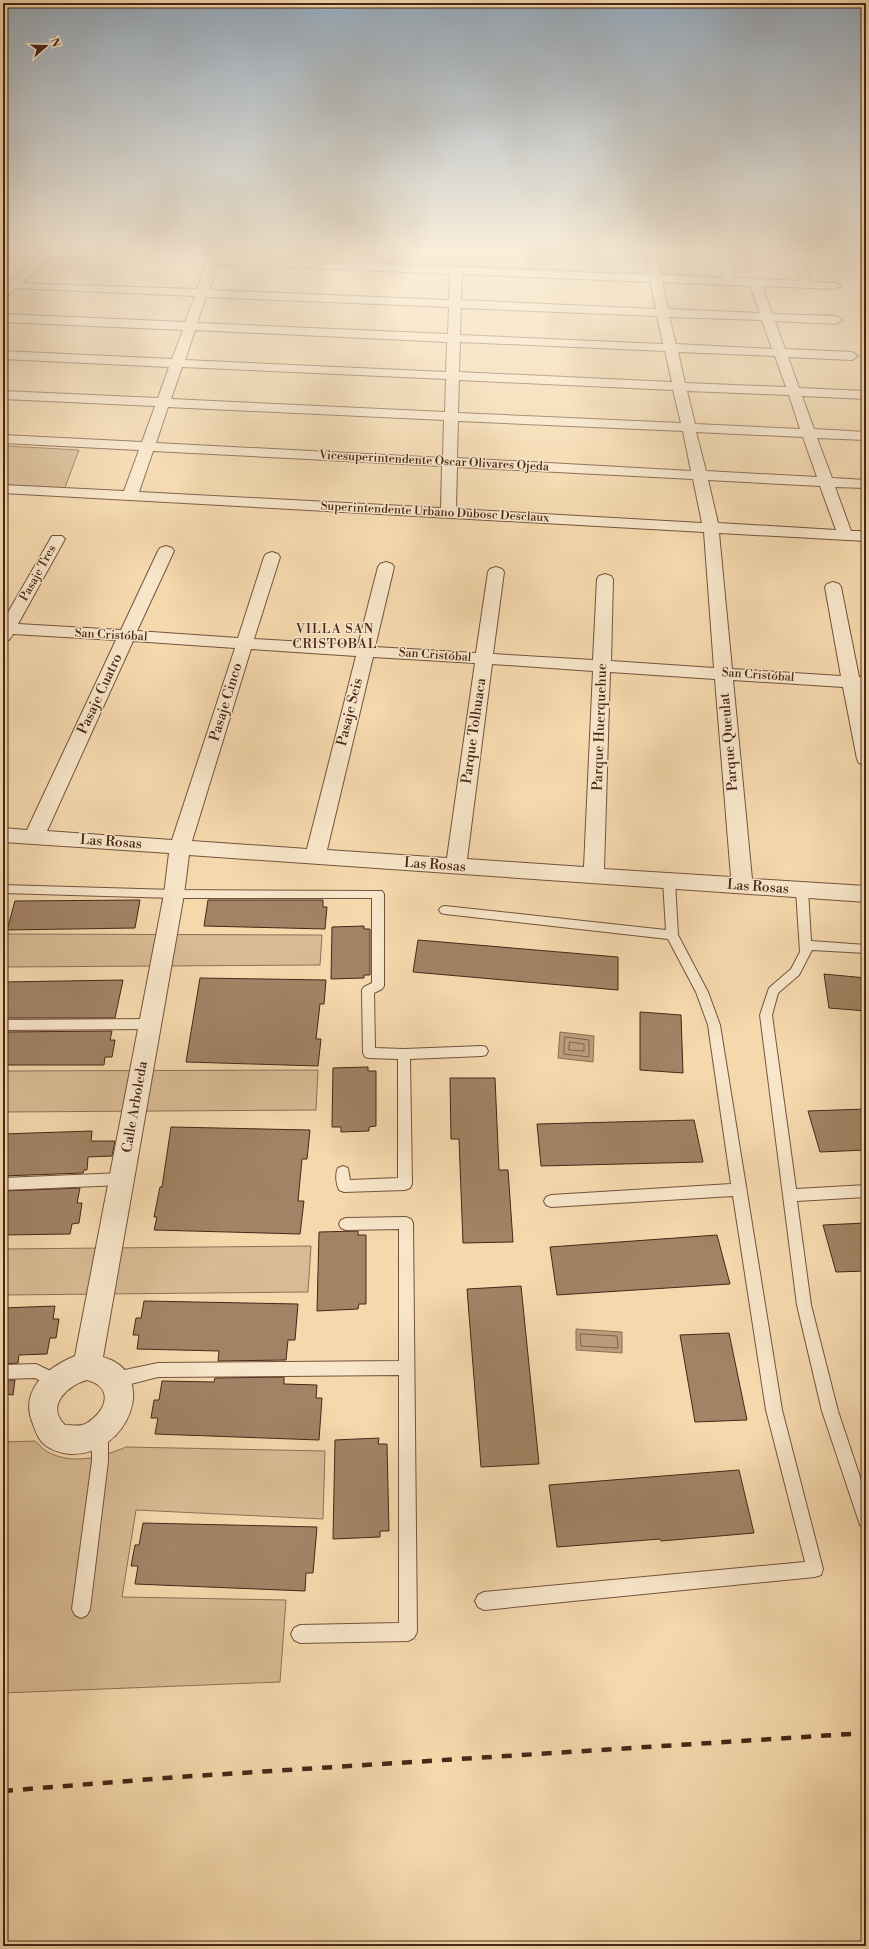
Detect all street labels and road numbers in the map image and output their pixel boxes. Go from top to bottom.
street label: Vicesuperintendente Oscar Olivares Ojeda [318,447,550,475]
street label: Superintendente Urbano Dubosc Desclaux [320,499,551,526]
street label: Pasaje Tres [16,542,60,604]
street label: San Cristóbal [74,626,148,644]
street label: San Cristóbal [398,645,472,665]
street label: Pasaje Cuatro [73,651,127,737]
street label: Pasaje Cinco [206,660,247,743]
street label: Parque Huerquehue [589,663,611,791]
street label: San Cristóbal [721,665,795,685]
street label: Pasaje Seis [333,676,367,748]
street label: Parque Tolhuaca [458,676,490,785]
street label: Parque Queulat [716,692,742,792]
street label: Las Rosas [79,831,143,853]
street label: Las Rosas [403,854,467,876]
street label: Las Rosas [726,876,790,898]
street label: Calle Arboleda [118,1059,152,1154]

